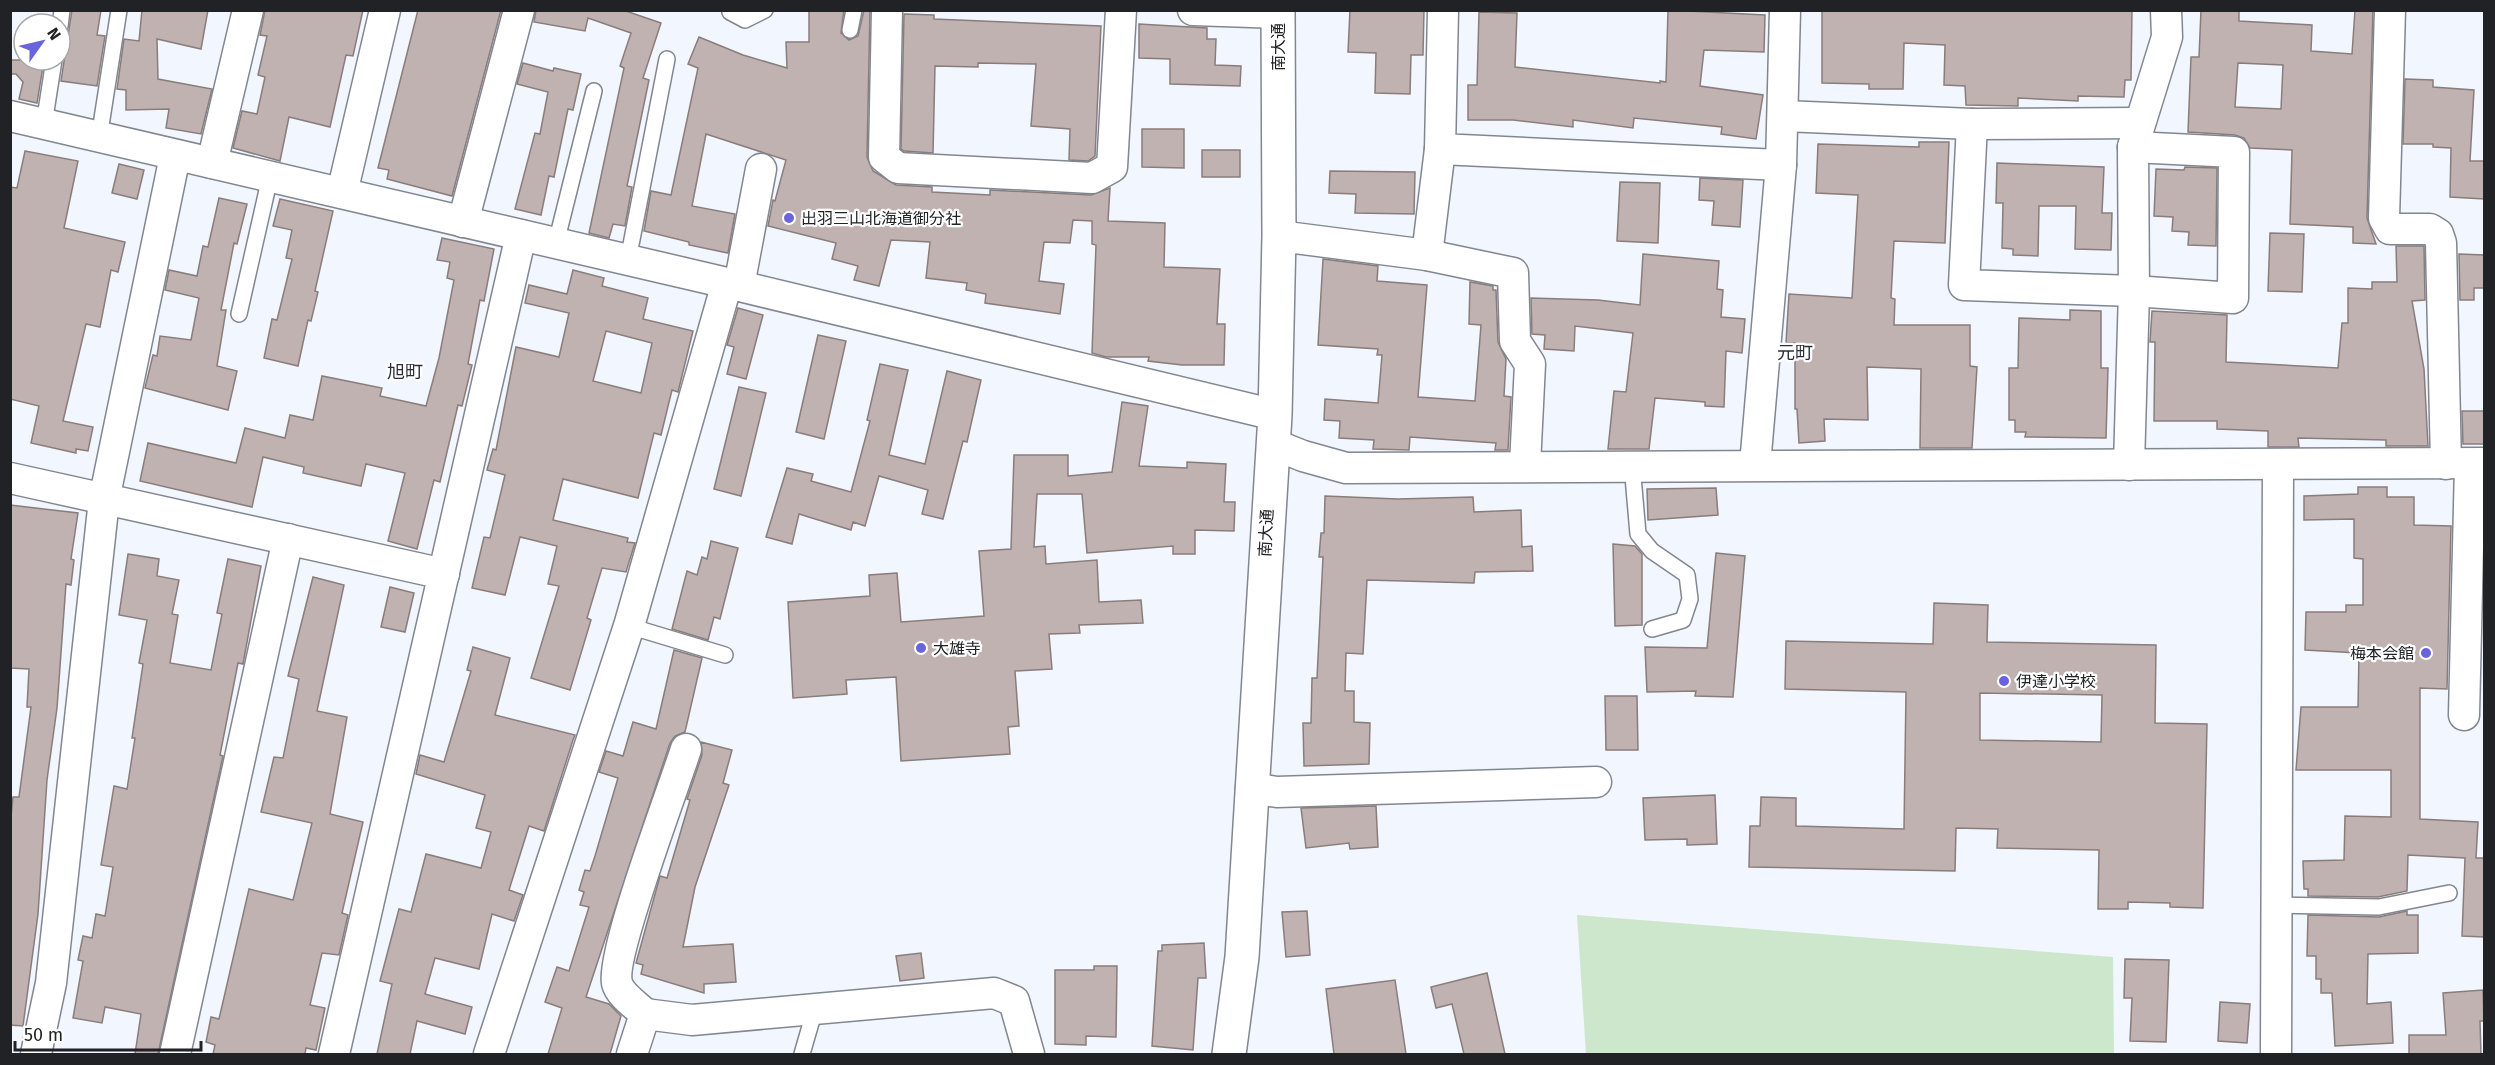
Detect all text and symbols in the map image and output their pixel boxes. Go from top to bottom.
north arrow [12,12,72,72]
street label: 南大通 [1269,23,1288,71]
text: N [43,24,65,44]
place label: 出羽三山北海道御分社 [801,209,961,228]
marker: 出羽三山北海道御分社 [782,211,796,225]
district label: 元町 [1777,342,1813,364]
district label: 旭町 [387,361,423,383]
street label: 南大通 [1255,509,1277,557]
place label: 大雄寺 [933,639,981,658]
marker: 大雄寺 [914,641,928,655]
place label: 梅本会館 [2350,644,2414,663]
marker: 梅本会館 [2419,646,2433,660]
place label: 伊達小学校 [2016,672,2096,691]
marker: 伊達小学校 [1997,674,2011,688]
scale bar [15,1014,201,1052]
text: 50 m [24,1024,63,1046]

